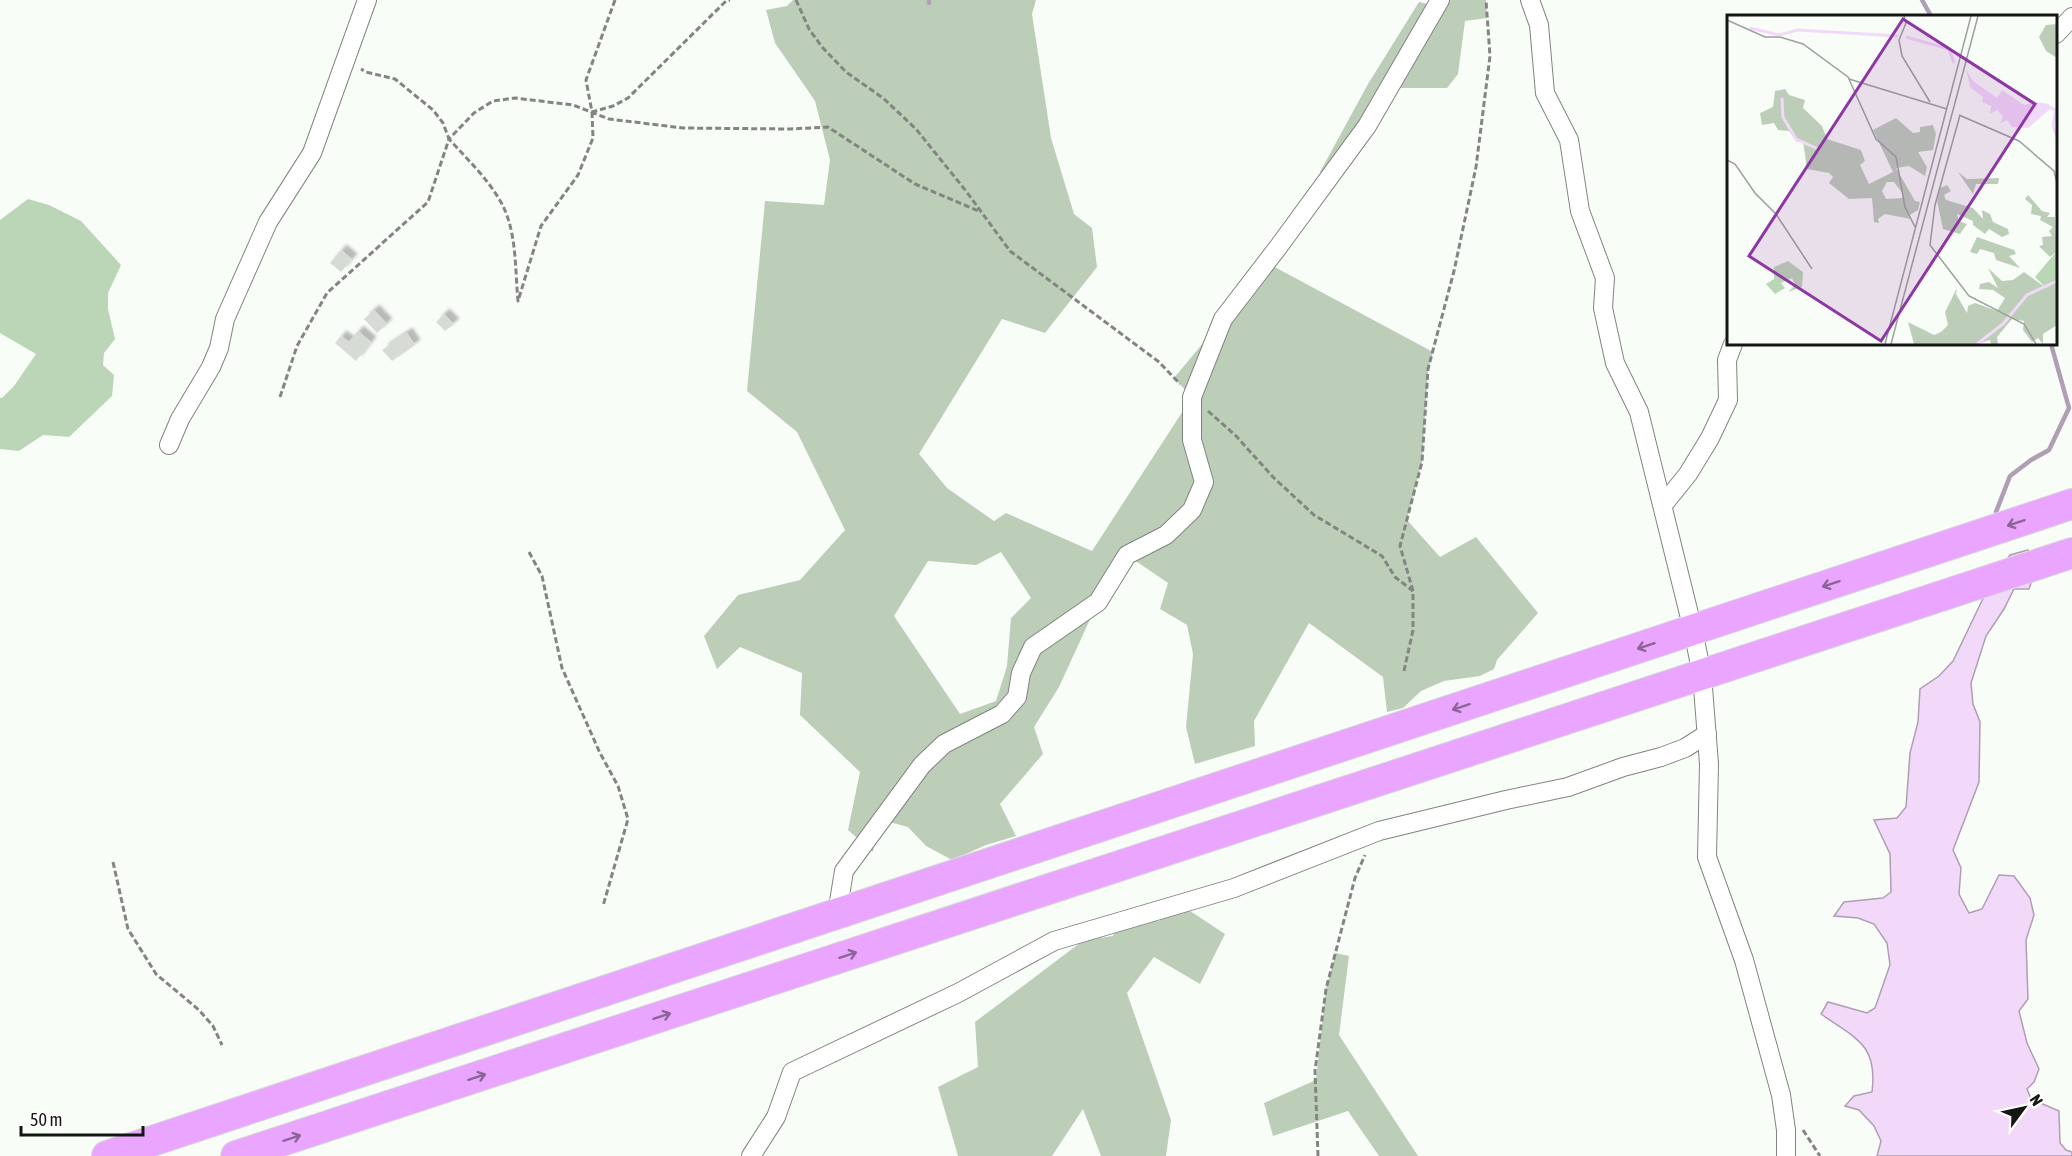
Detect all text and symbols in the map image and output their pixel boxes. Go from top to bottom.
inset map [1727,15,2057,345]
one-way arrow [2007,518,2026,529]
one-way arrow [1822,580,1841,591]
one-way arrow [1637,641,1656,652]
one-way arrow [1452,702,1471,713]
one-way arrow [838,949,857,960]
one-way arrow [652,1010,671,1021]
one-way arrow [467,1071,486,1082]
north arrow [1994,1078,2054,1138]
text: N [2026,1091,2047,1109]
scale bar [21,1099,142,1137]
text: 50 m [30,1109,62,1130]
one-way arrow [282,1131,301,1142]

